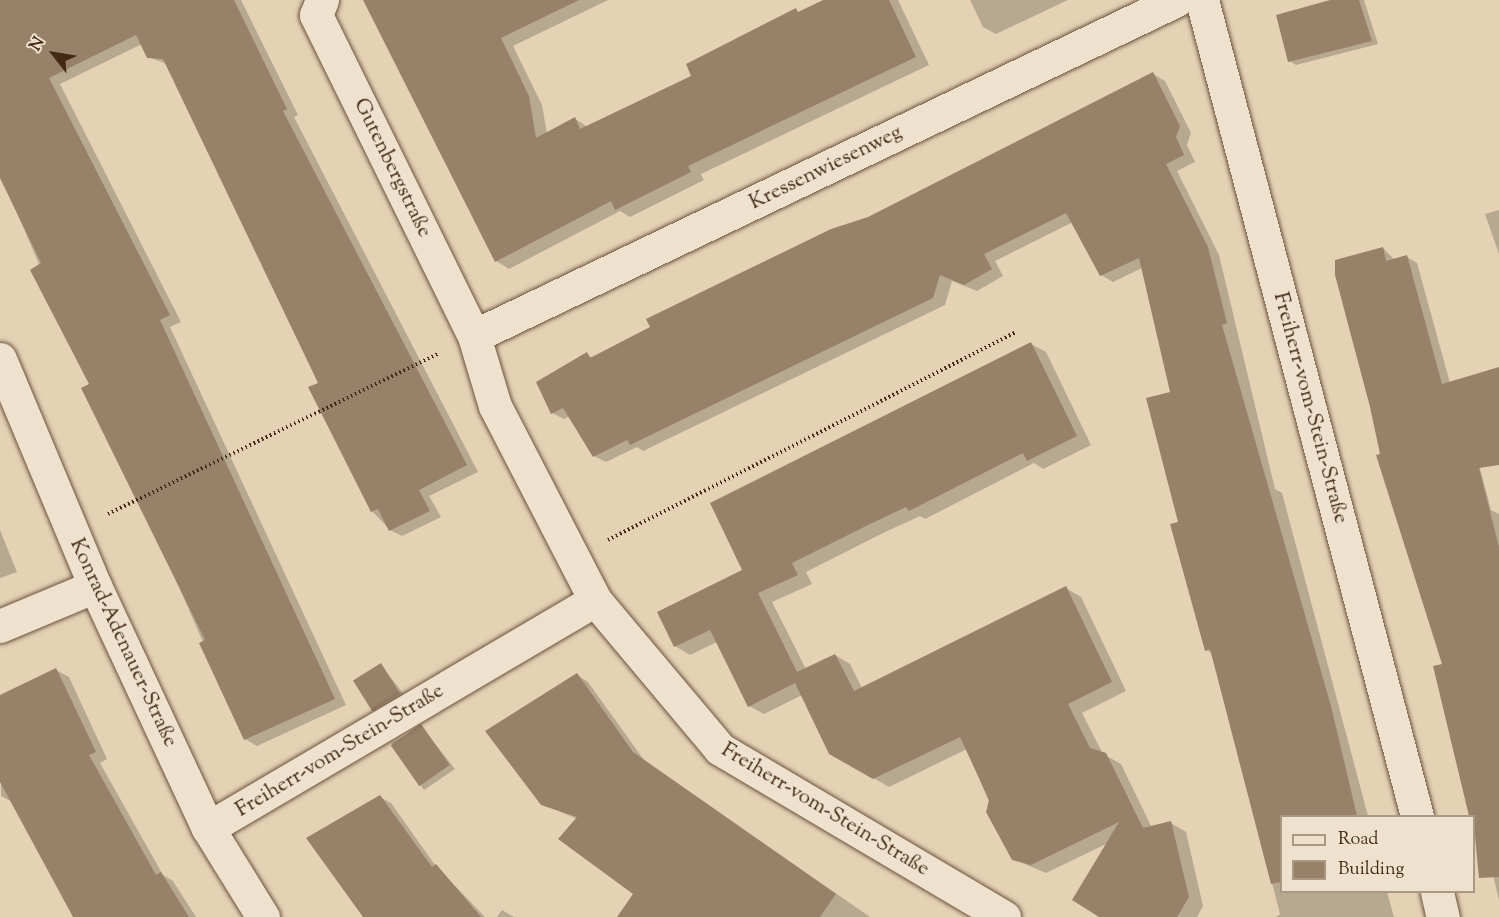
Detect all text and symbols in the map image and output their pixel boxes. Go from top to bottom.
north arrow [24,24,84,84]
text: N [25,33,51,56]
street label: Gutenbergstraße [347,94,437,242]
street label: Kressenwiesenweg [745,120,907,216]
street label: Freiherr-vom-Stein-Straße [1267,290,1353,526]
street label: Konrad-Adenauer-Straße [64,535,182,751]
street label: Freiherr-vom-Stein-Straße [231,679,449,823]
street label: Freiherr-vom-Stein-Straße [716,738,934,882]
legend [1280,815,1475,893]
text: Road [1338,827,1378,853]
text: Building [1338,857,1404,883]

